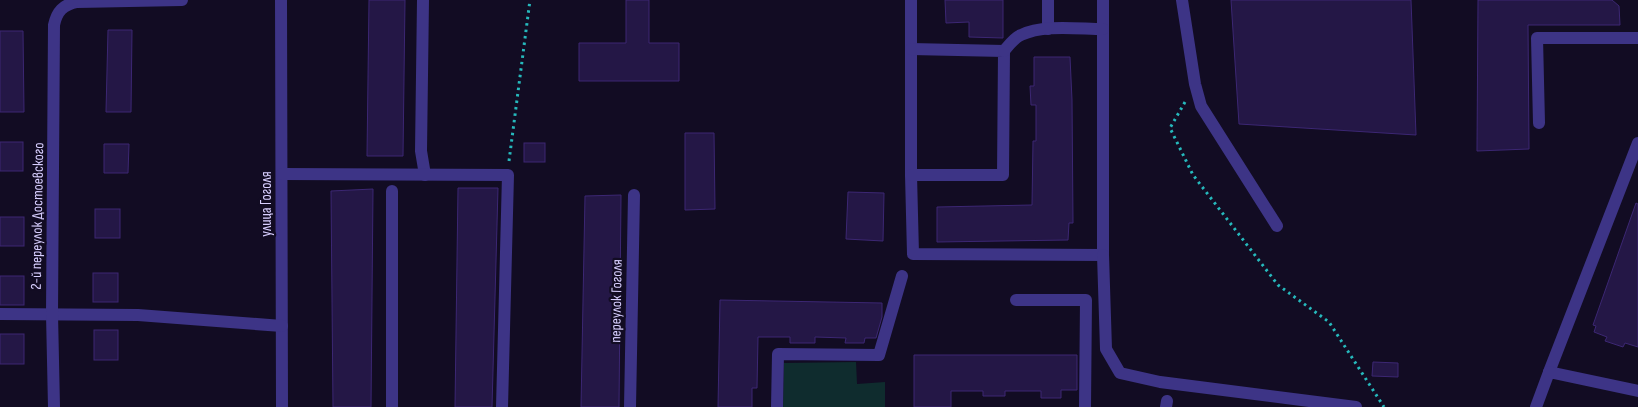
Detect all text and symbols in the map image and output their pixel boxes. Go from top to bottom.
street label: 2-й переулок Достоевского [27,142,48,290]
street label: улица Гоголя [257,171,276,237]
street label: переулок Гоголя [606,259,627,343]

